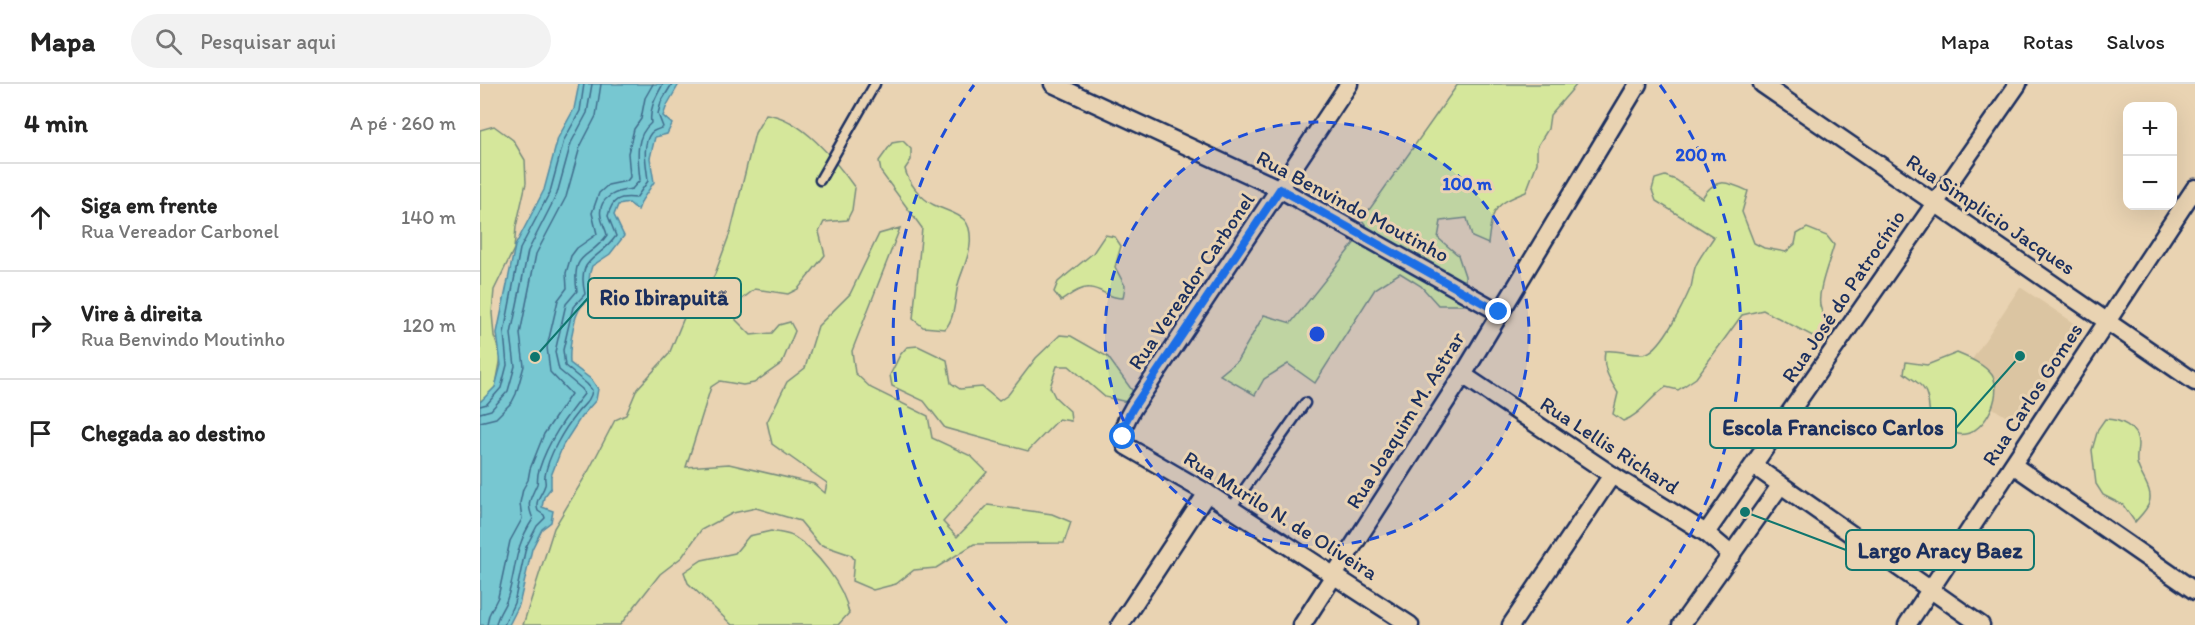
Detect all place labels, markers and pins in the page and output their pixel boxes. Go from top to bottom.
callout: Rio Ibirapuitã [588,278,741,318]
centre of rings [1307,324,1327,344]
callout: Escola Francisco Carlos [1710,408,1956,448]
callout: Largo Aracy Baez [1846,530,2034,570]

